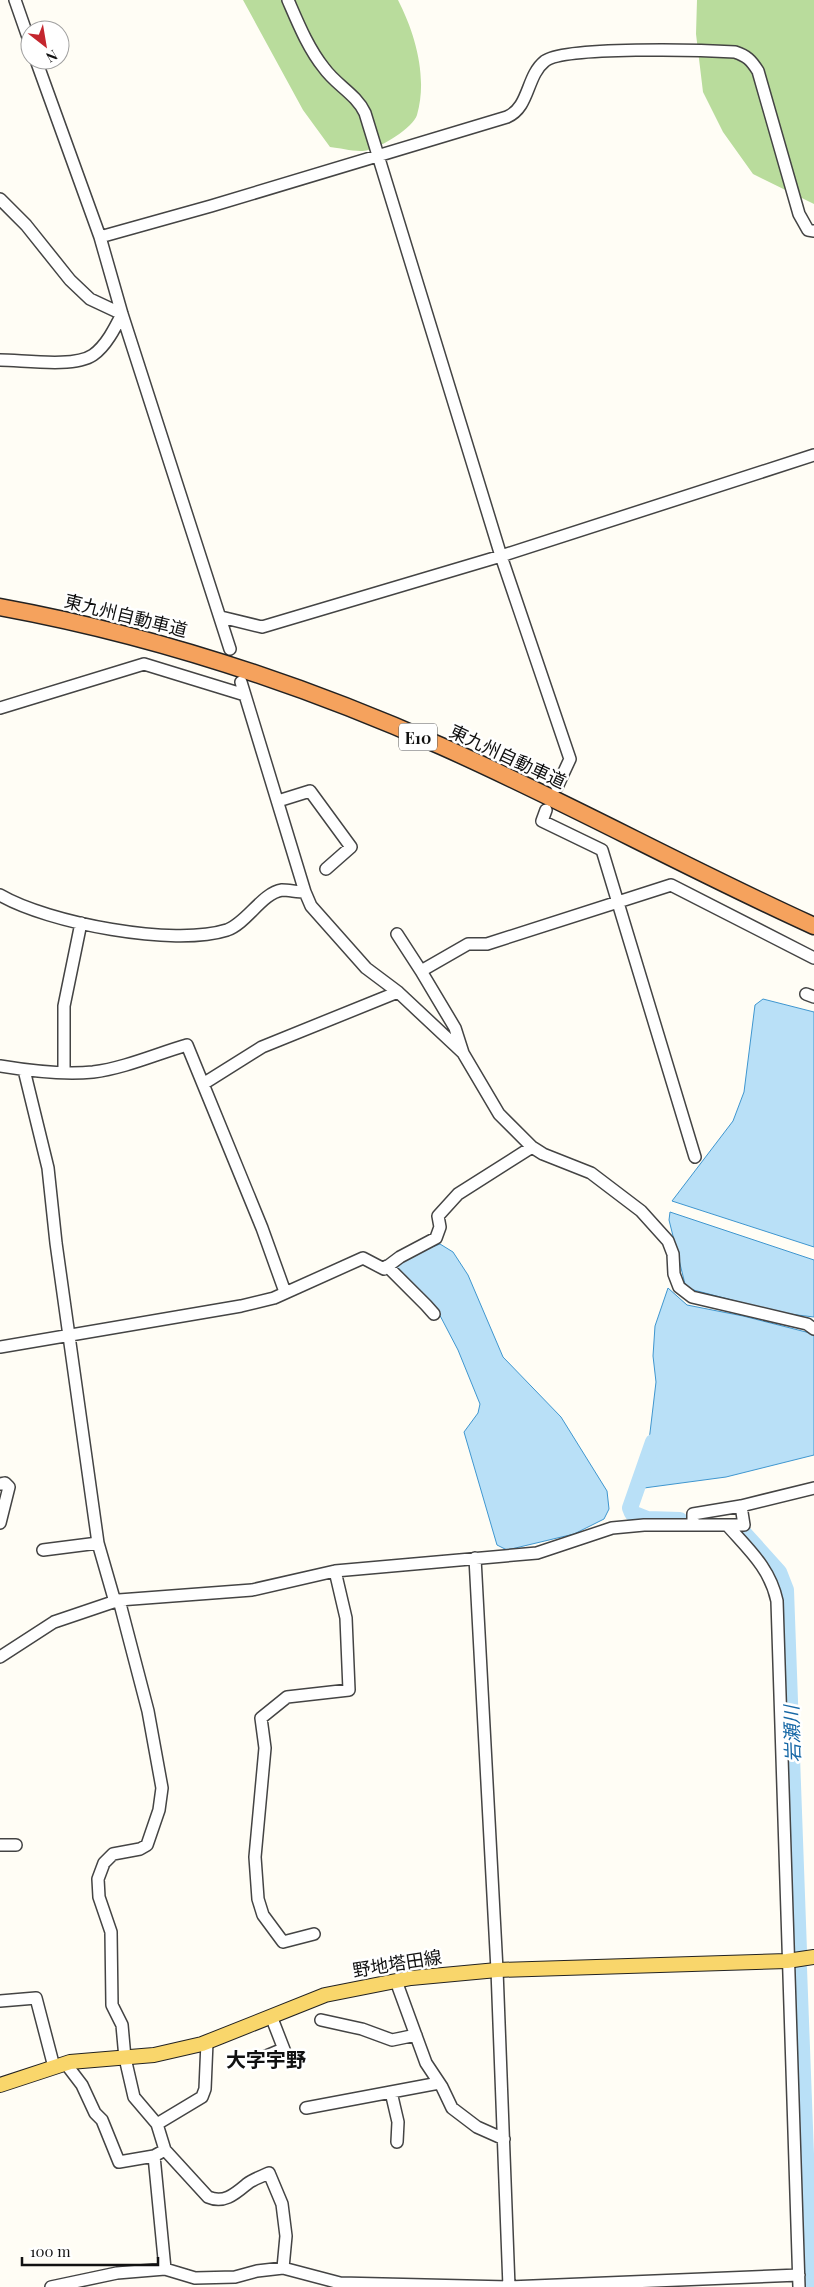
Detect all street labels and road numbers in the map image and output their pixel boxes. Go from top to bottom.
street label: 東九州自動車道 [62,588,190,642]
street label: 東九州自動車道 [446,718,570,794]
road number: E10 [399,724,437,750]
street label: 野地塔田線 [351,1944,443,1982]

